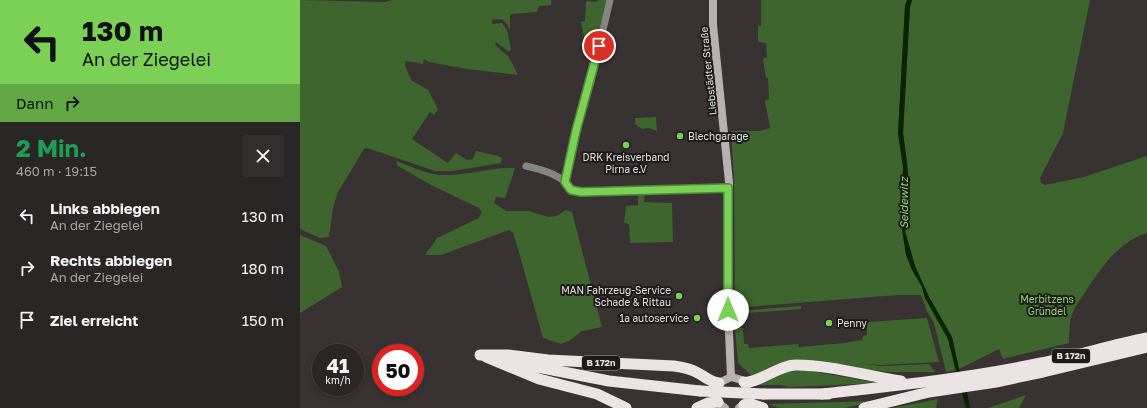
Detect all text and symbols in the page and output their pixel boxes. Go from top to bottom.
text: 130 m [82,14,163,47]
icon: left [16,16,68,68]
street label: Liebstädter Straße [697,26,719,116]
pin [582,29,616,63]
icon: arrive [588,35,610,57]
text: An der Ziegelei [82,48,211,70]
icon: right [61,92,83,114]
text: Dann [16,94,53,112]
place label: Blechgarage [688,130,749,142]
marker: Blechgarage [675,131,685,141]
text: 2 Min. [16,133,87,162]
button: close [242,135,284,177]
marker: DRK Kreisverband Pirna e.V [621,140,631,150]
place label: DRK Kreisverband Pirna e.V [583,151,669,175]
text: 460 m · 19:15 [16,163,97,179]
water label: Seidewitz [897,176,910,229]
text: Links abbiegen [50,199,160,217]
icon: left [16,205,38,227]
text: 130 m [242,207,284,225]
text: An der Ziegelei [50,217,143,233]
text: Rechts abbiegen [50,251,172,269]
icon: right [16,257,38,279]
text: 180 m [241,259,284,277]
text: An der Ziegelei [50,269,143,285]
place label: MAN Fahrzeug-Service Schade & Rittau [561,284,671,308]
position arrow [707,289,749,331]
marker: MAN Fahrzeug-Service Schade & Rittau [674,291,684,301]
park label: Merbitzens Gründel [1020,293,1074,317]
icon: arrive [16,309,38,331]
text: Ziel erreicht [50,311,138,329]
text: 150 m [242,311,284,329]
place label: 1a autoservice [619,312,689,324]
marker: 1a autoservice [692,313,702,323]
place label: Penny [837,317,867,329]
marker: Penny [824,318,834,328]
speed limit sign: 50 [372,344,424,396]
road number: B 172n [1052,349,1090,363]
text: 41 [327,353,349,377]
road number: B 172n [582,356,620,370]
text: km/h [325,374,351,386]

